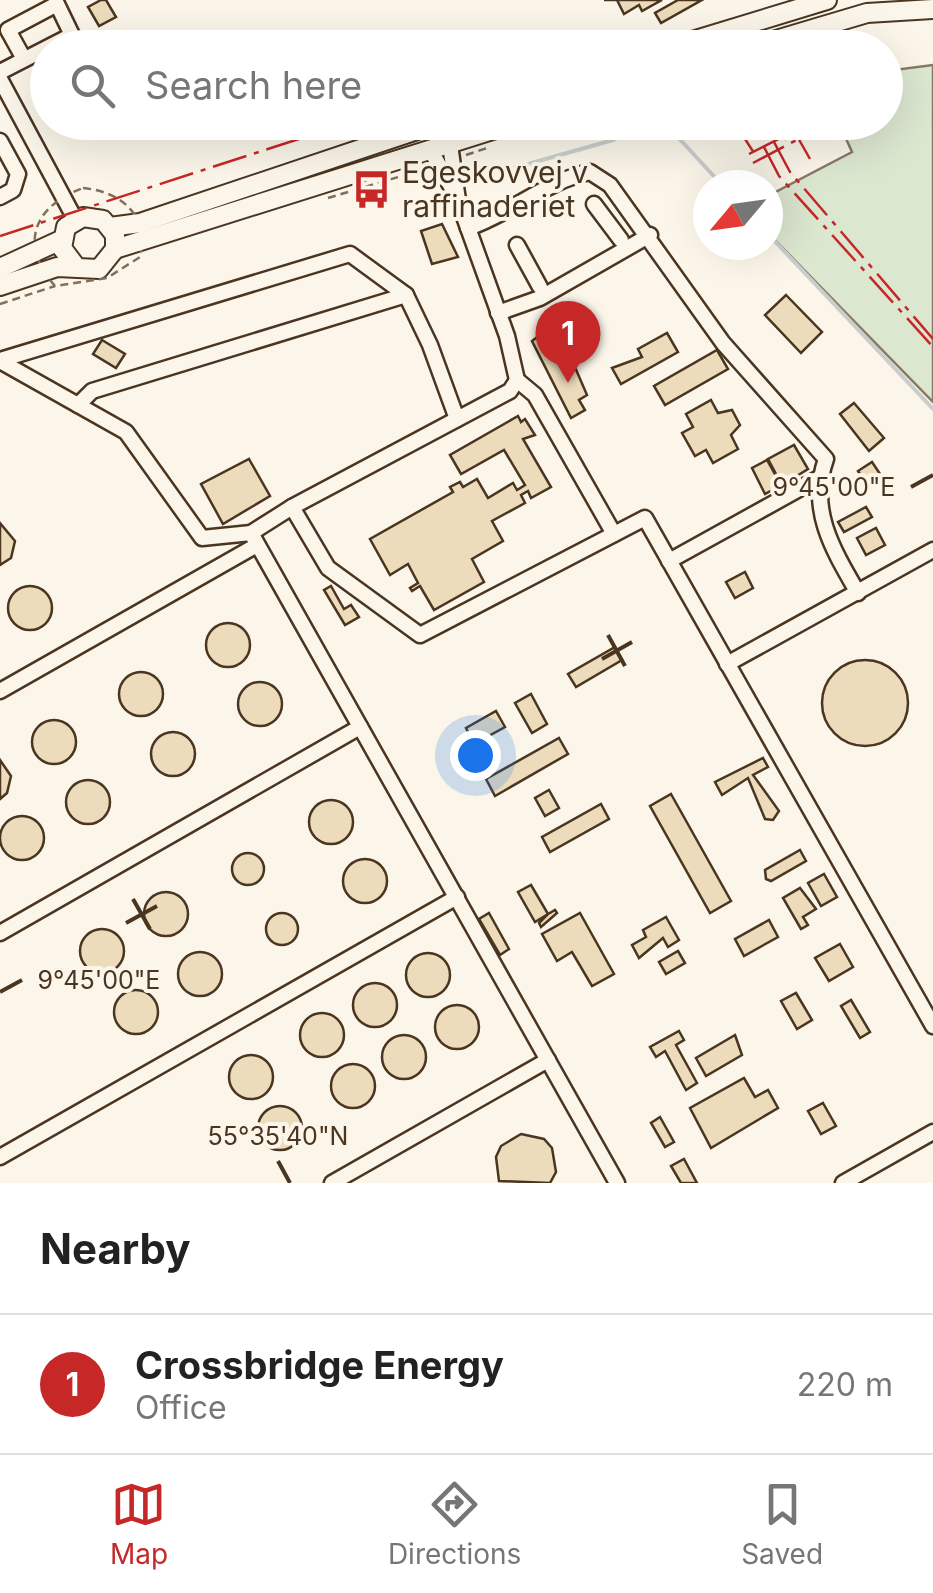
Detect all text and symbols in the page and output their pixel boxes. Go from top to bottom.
search box [30,30,903,140]
icon: search [65,58,120,113]
text: Search here [145,62,362,108]
place label: Egeskovvej v raffinaderiet [402,154,588,224]
bus stop icon: Egeskovvej v raffinaderiet [351,169,393,211]
north arrow [693,170,783,260]
pin: 1 [536,300,600,383]
text: 9°45'00"E [773,472,895,502]
your location [450,730,501,781]
text: 9°45'00"E [38,965,160,995]
text: 55°35'40"N [208,1121,348,1151]
text: Nearby [40,1223,191,1274]
text: Crossbridge Energy [135,1342,504,1388]
text: 1 [66,1365,79,1404]
text: 220 m [797,1365,893,1404]
text: Office [135,1388,227,1427]
tab: Map [110,1477,168,1571]
tab: Directions [388,1477,521,1571]
tab: Saved [741,1477,823,1571]

